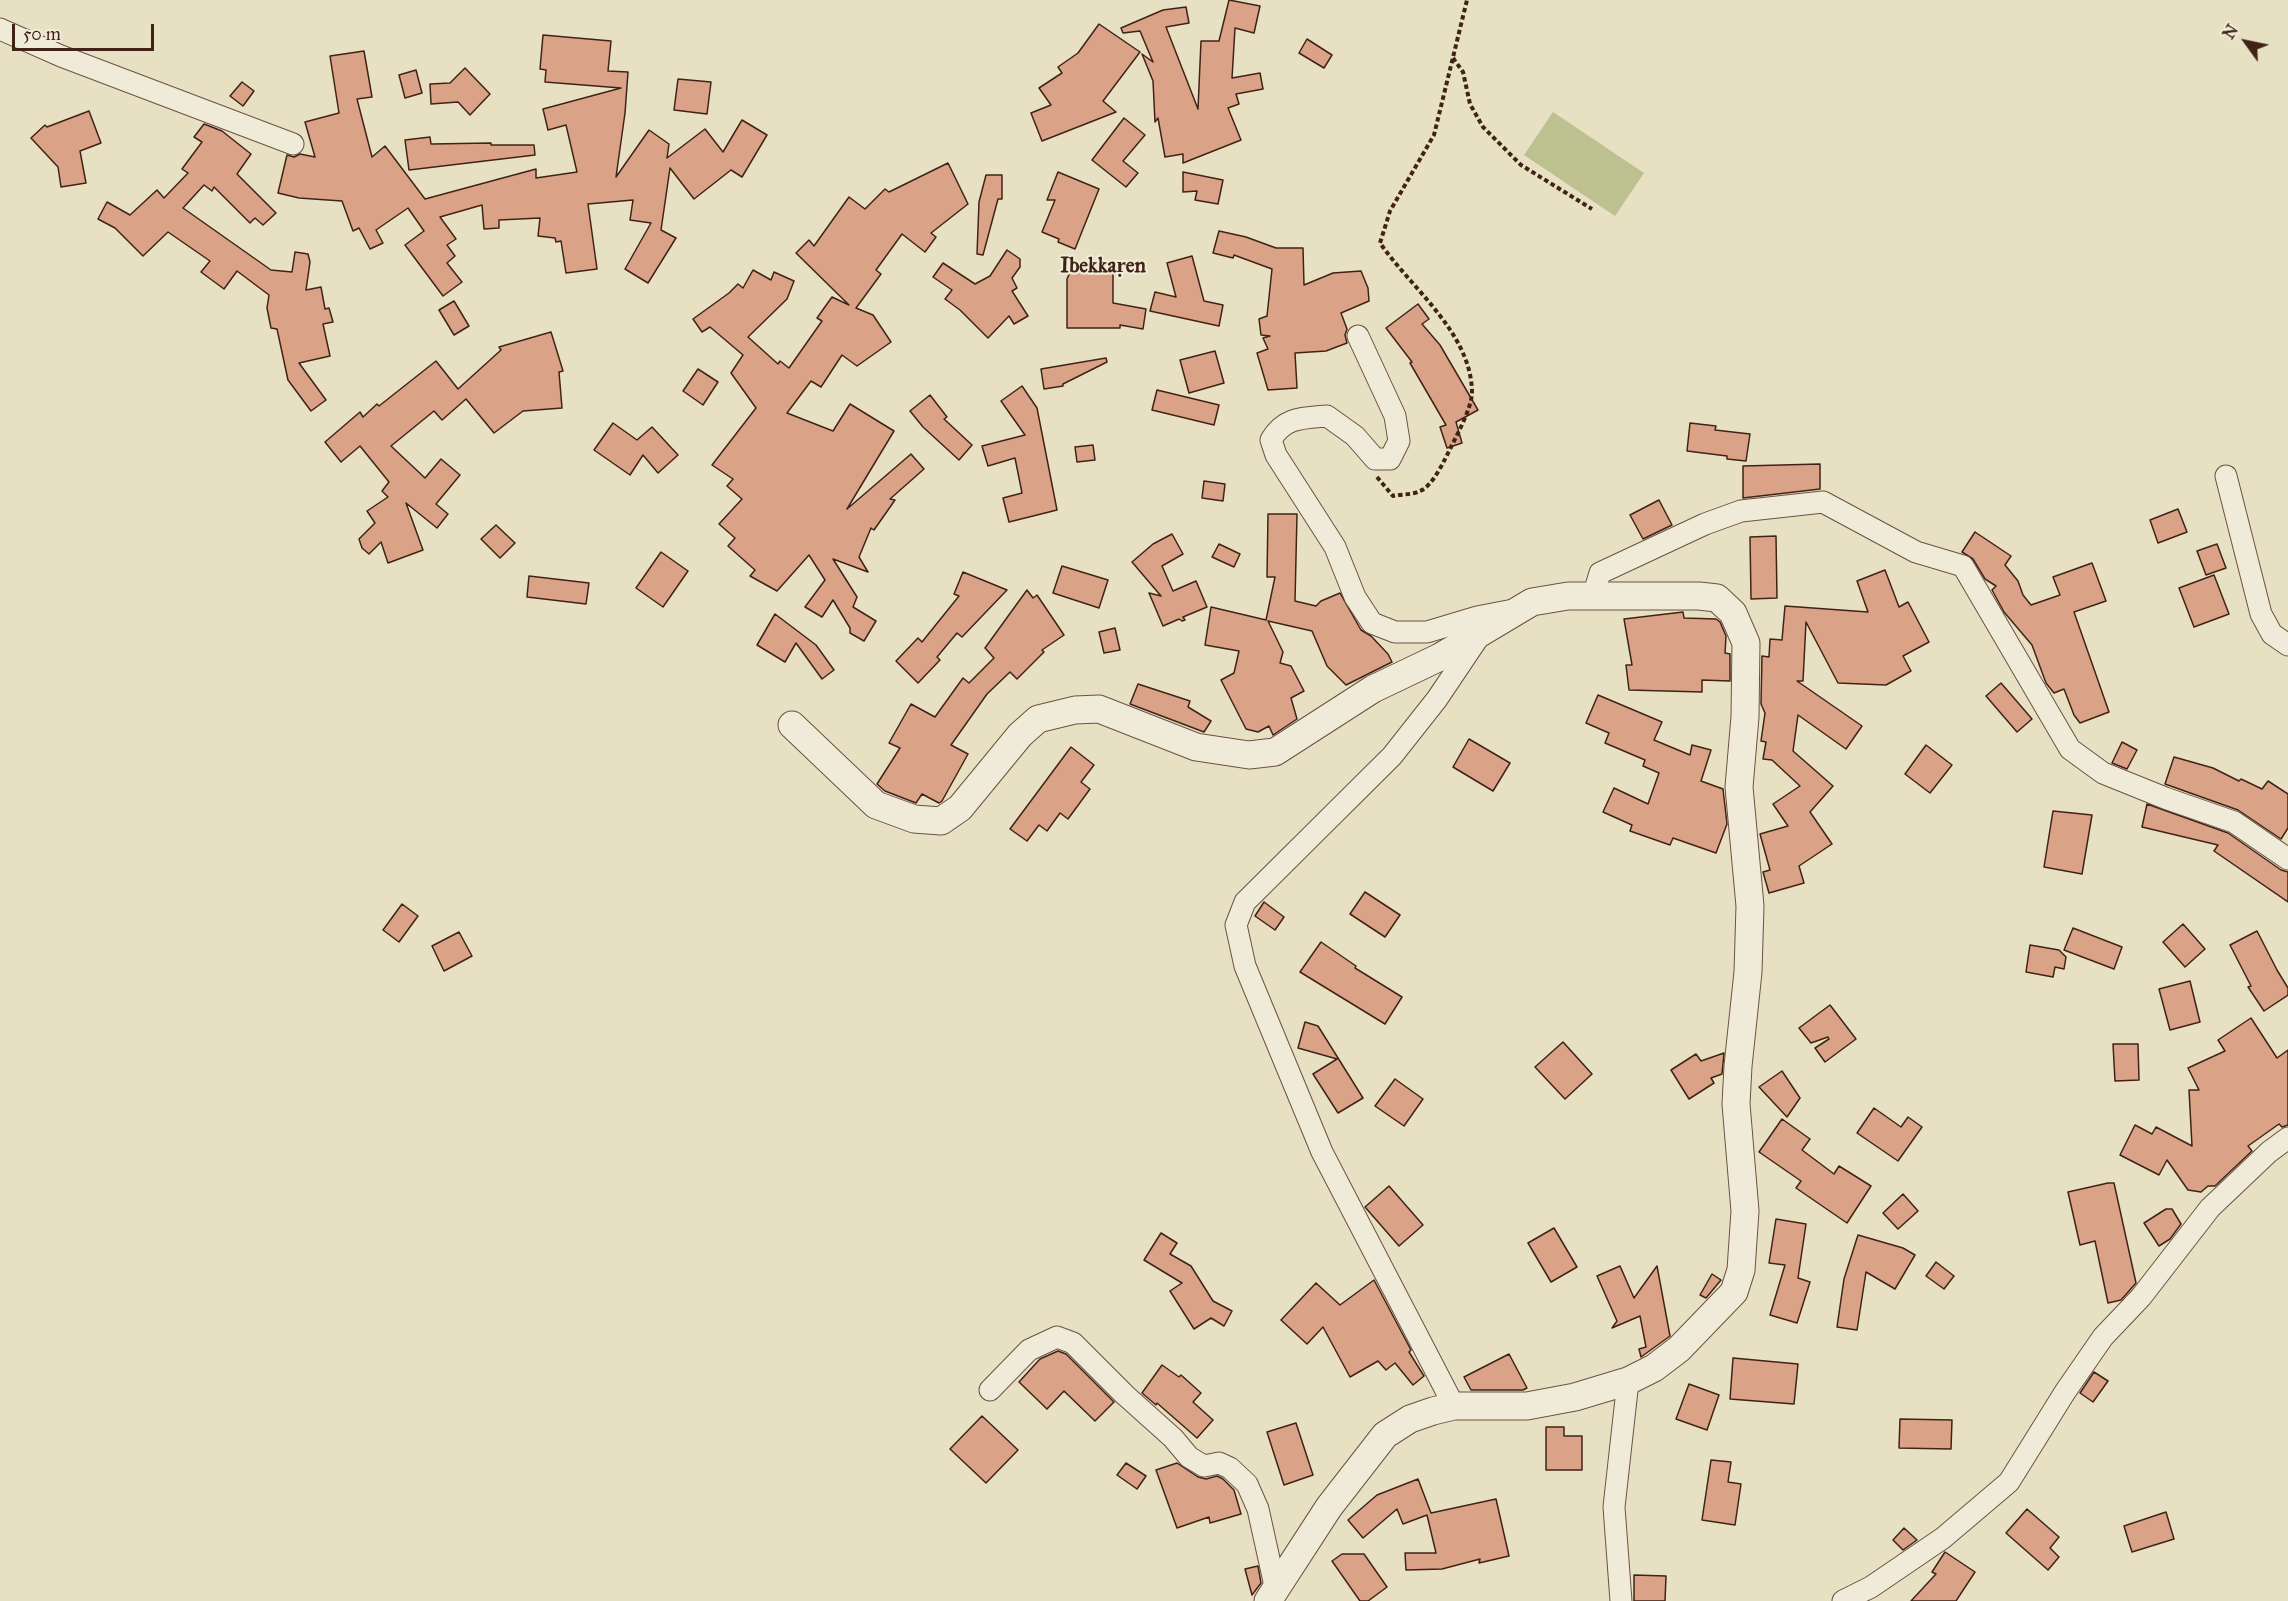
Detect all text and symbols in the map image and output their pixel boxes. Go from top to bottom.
scale bar [15,12,158,50]
north arrow [2216,12,2276,72]
text: N [2219,21,2242,43]
text: 50 m [23,23,61,45]
district label: Ibekkaṛen [1060,254,1146,280]

